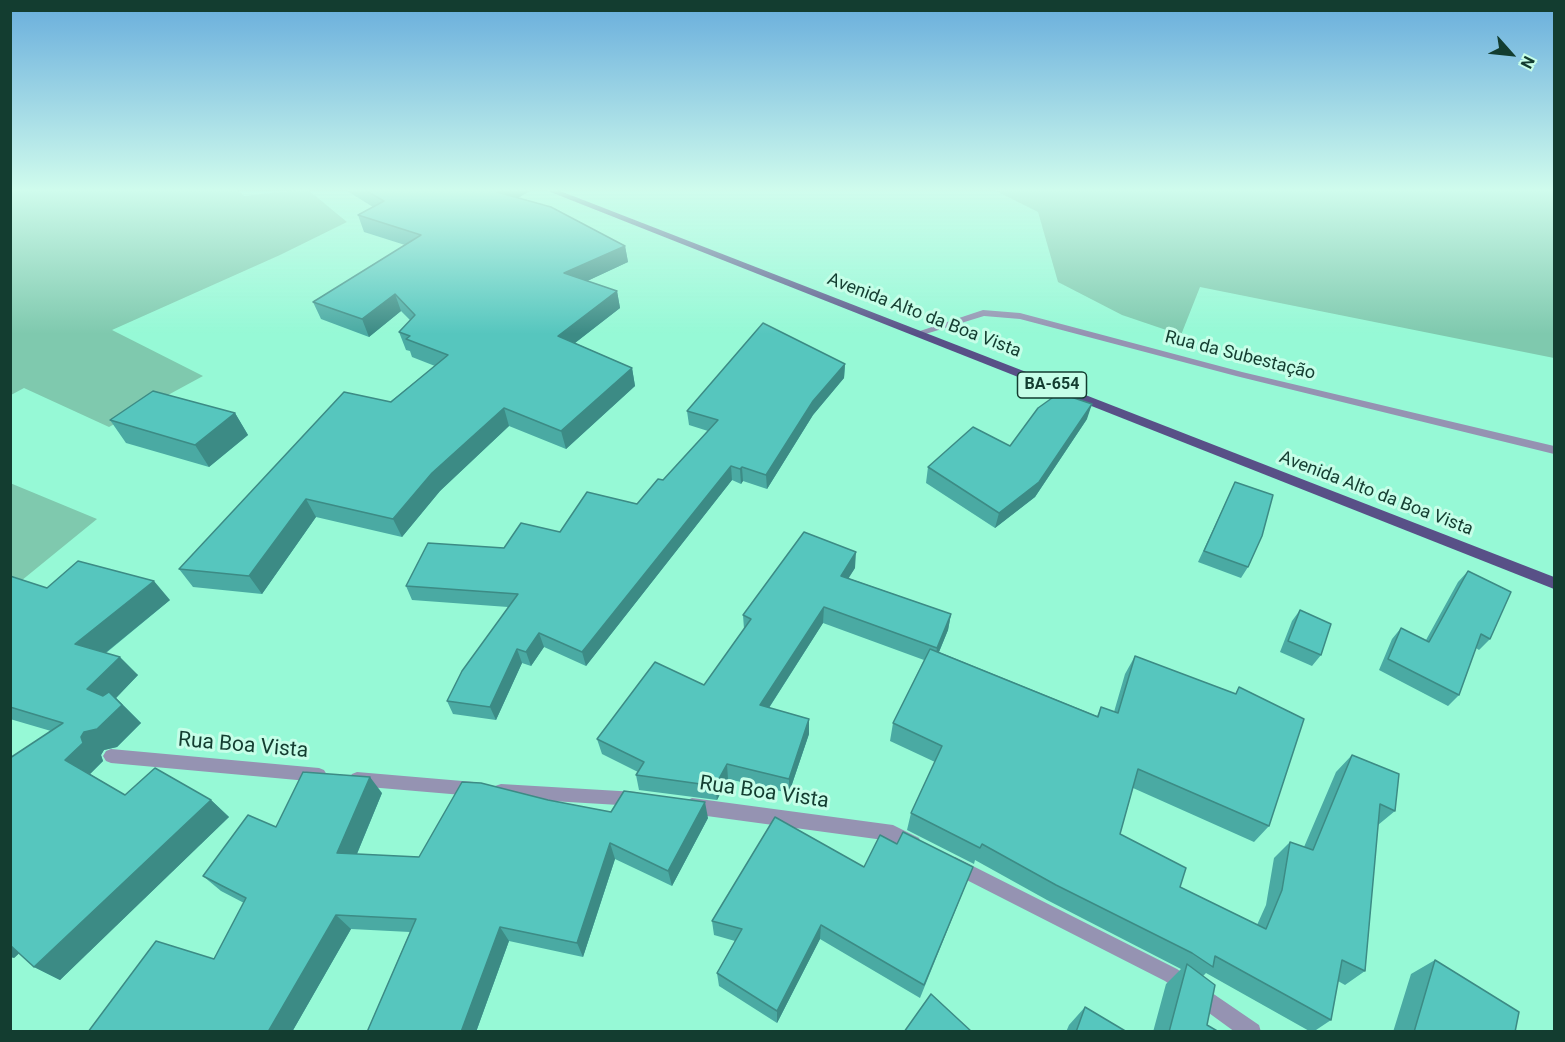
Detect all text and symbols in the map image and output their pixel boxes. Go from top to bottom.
north arrow [1481,24,1541,84]
text: N [1516,53,1539,72]
street label: Avenida Alto da Boa Vista [824,269,1024,363]
street label: Rua da Subestação [1162,327,1318,385]
road number: BA-654 [1018,372,1086,398]
street label: Avenida Alto da Boa Vista [1276,447,1476,541]
street label: Rua Boa Vista [177,728,309,764]
street label: Rua Boa Vista [698,771,830,815]

